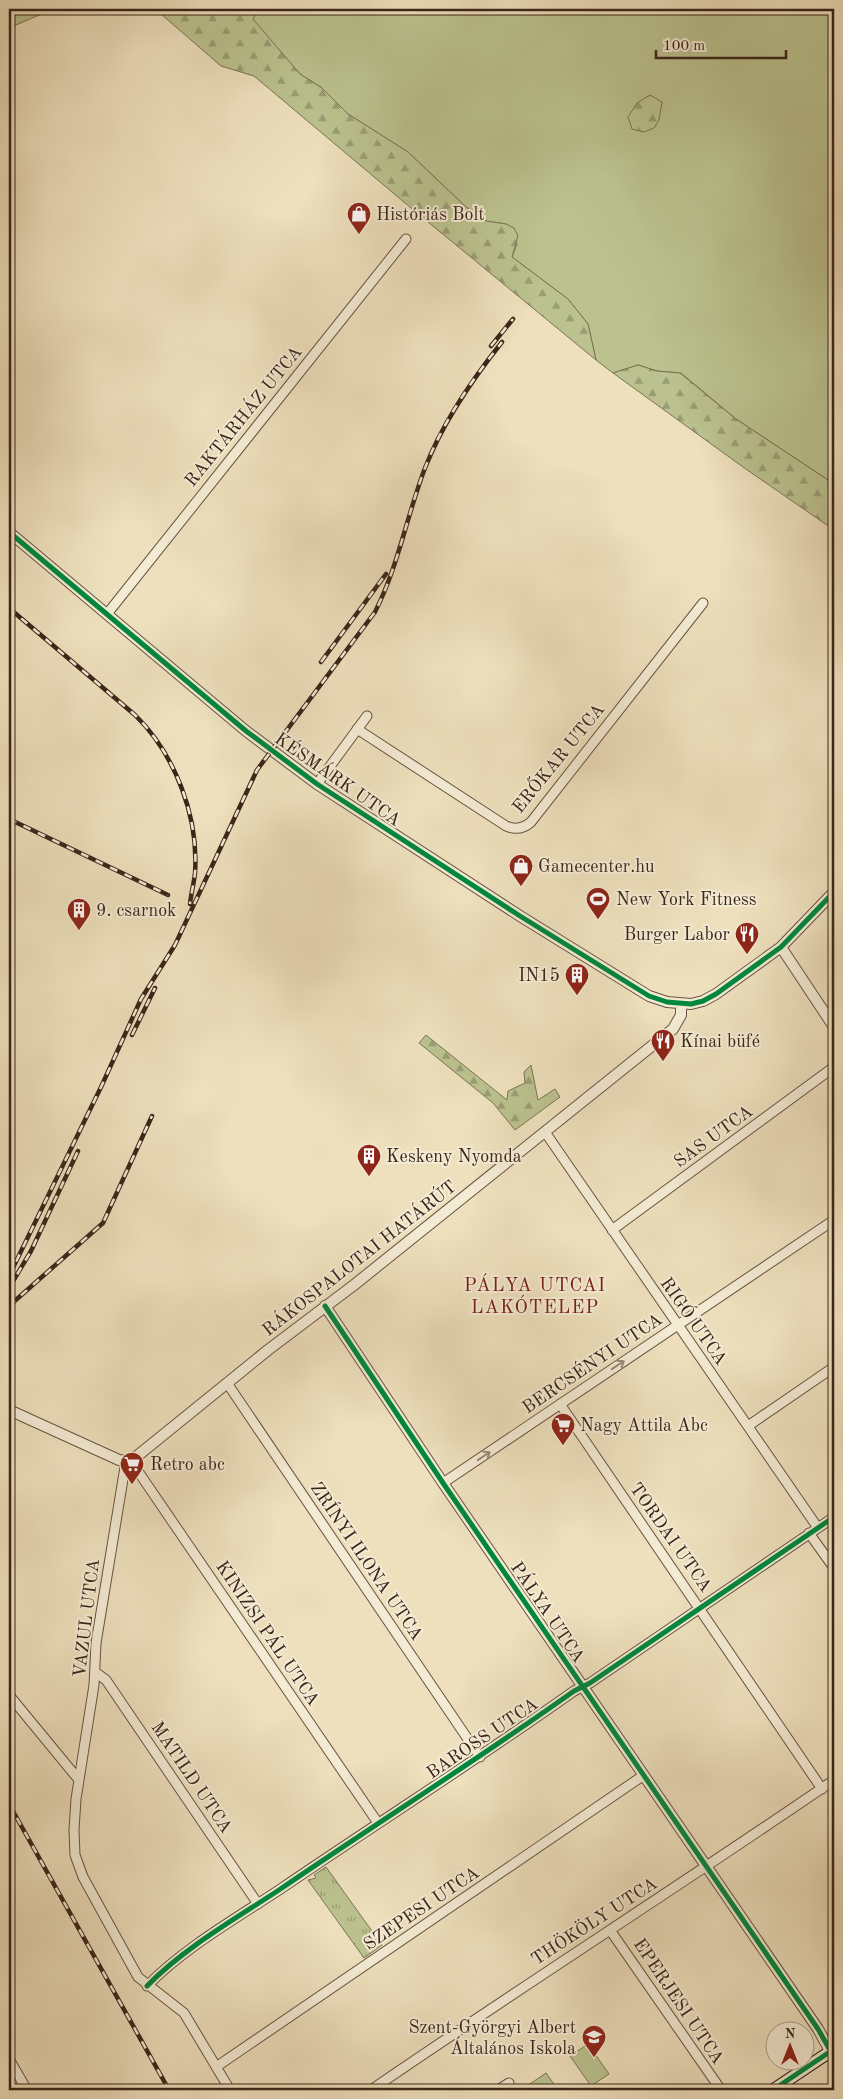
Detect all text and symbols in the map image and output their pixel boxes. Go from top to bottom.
scale bar [656,28,786,60]
text: 100 m [663,39,705,54]
shop icon: Históriás Bolt [346,201,372,235]
place label: Históriás Bolt [376,206,485,224]
street label: RAKTÁRHÁZ UTCA [179,340,306,490]
street label: ERŐKAR UTCA [505,697,608,817]
street label: KÉSMÁRK UTCA [271,726,406,830]
shop icon: Gamecenter.hu [508,853,534,887]
place label: Gamecenter.hu [538,858,655,876]
sports icon: New York Fitness [585,886,611,920]
place label: New York Fitness [616,891,757,909]
building icon: 9. csarnok [66,897,92,931]
place label: 9. csarnok [96,902,176,920]
restaurant icon: Burger Labor [734,921,760,955]
place label: Burger Labor [624,926,731,944]
building icon: IN15 [564,962,590,996]
place label: IN15 [518,967,560,985]
restaurant icon: Kínai büfé [650,1028,676,1062]
place label: Kínai büfé [680,1033,760,1051]
street label: SAS UTCA [671,1102,756,1171]
building icon: Keskeny Nyomda [356,1143,382,1177]
place label: Keskeny Nyomda [386,1148,522,1166]
street label: RÁKOSPALOTAI HATÁRÚT [256,1174,460,1340]
street label: RIGÓ UTCA [656,1272,734,1369]
district label: PÁLYA UTCAI LAKÓTELEP [464,1273,606,1318]
street label: BERCSÉNYI UTCA [517,1307,666,1417]
one-way arrow [611,1360,625,1370]
supermarket icon: Nagy Attila Abc [550,1412,576,1446]
place label: Nagy Attila Abc [580,1417,708,1435]
supermarket icon: Retro abc [119,1451,145,1485]
one-way arrow [476,1451,490,1461]
place label: Retro abc [150,1456,225,1474]
street label: ZRÍNYI ILONA UTCA [307,1477,429,1644]
street label: TORDAI UTCA [626,1480,715,1596]
street label: KINIZSI PÁL UTCA [212,1556,326,1709]
street label: VAZUL UTCA [71,1557,103,1679]
street label: PÁLYA UTCA [507,1557,591,1666]
street label: BAROSS UTCA [424,1695,542,1783]
street label: MATILD UTCA [147,1719,235,1837]
street label: SZEPESI UTCA [361,1863,483,1954]
street label: THÖKÖLY UTCA [526,1871,661,1969]
street label: EPERJESI UTCA [630,1936,727,2068]
place label: Szent-Györgyi Albert Általános Iskola [408,2019,576,2058]
north arrow [766,2022,816,2072]
school or university icon: Szent-Györgyi Albert Általános Iskola [581,2024,607,2058]
text: N [785,2027,796,2041]

